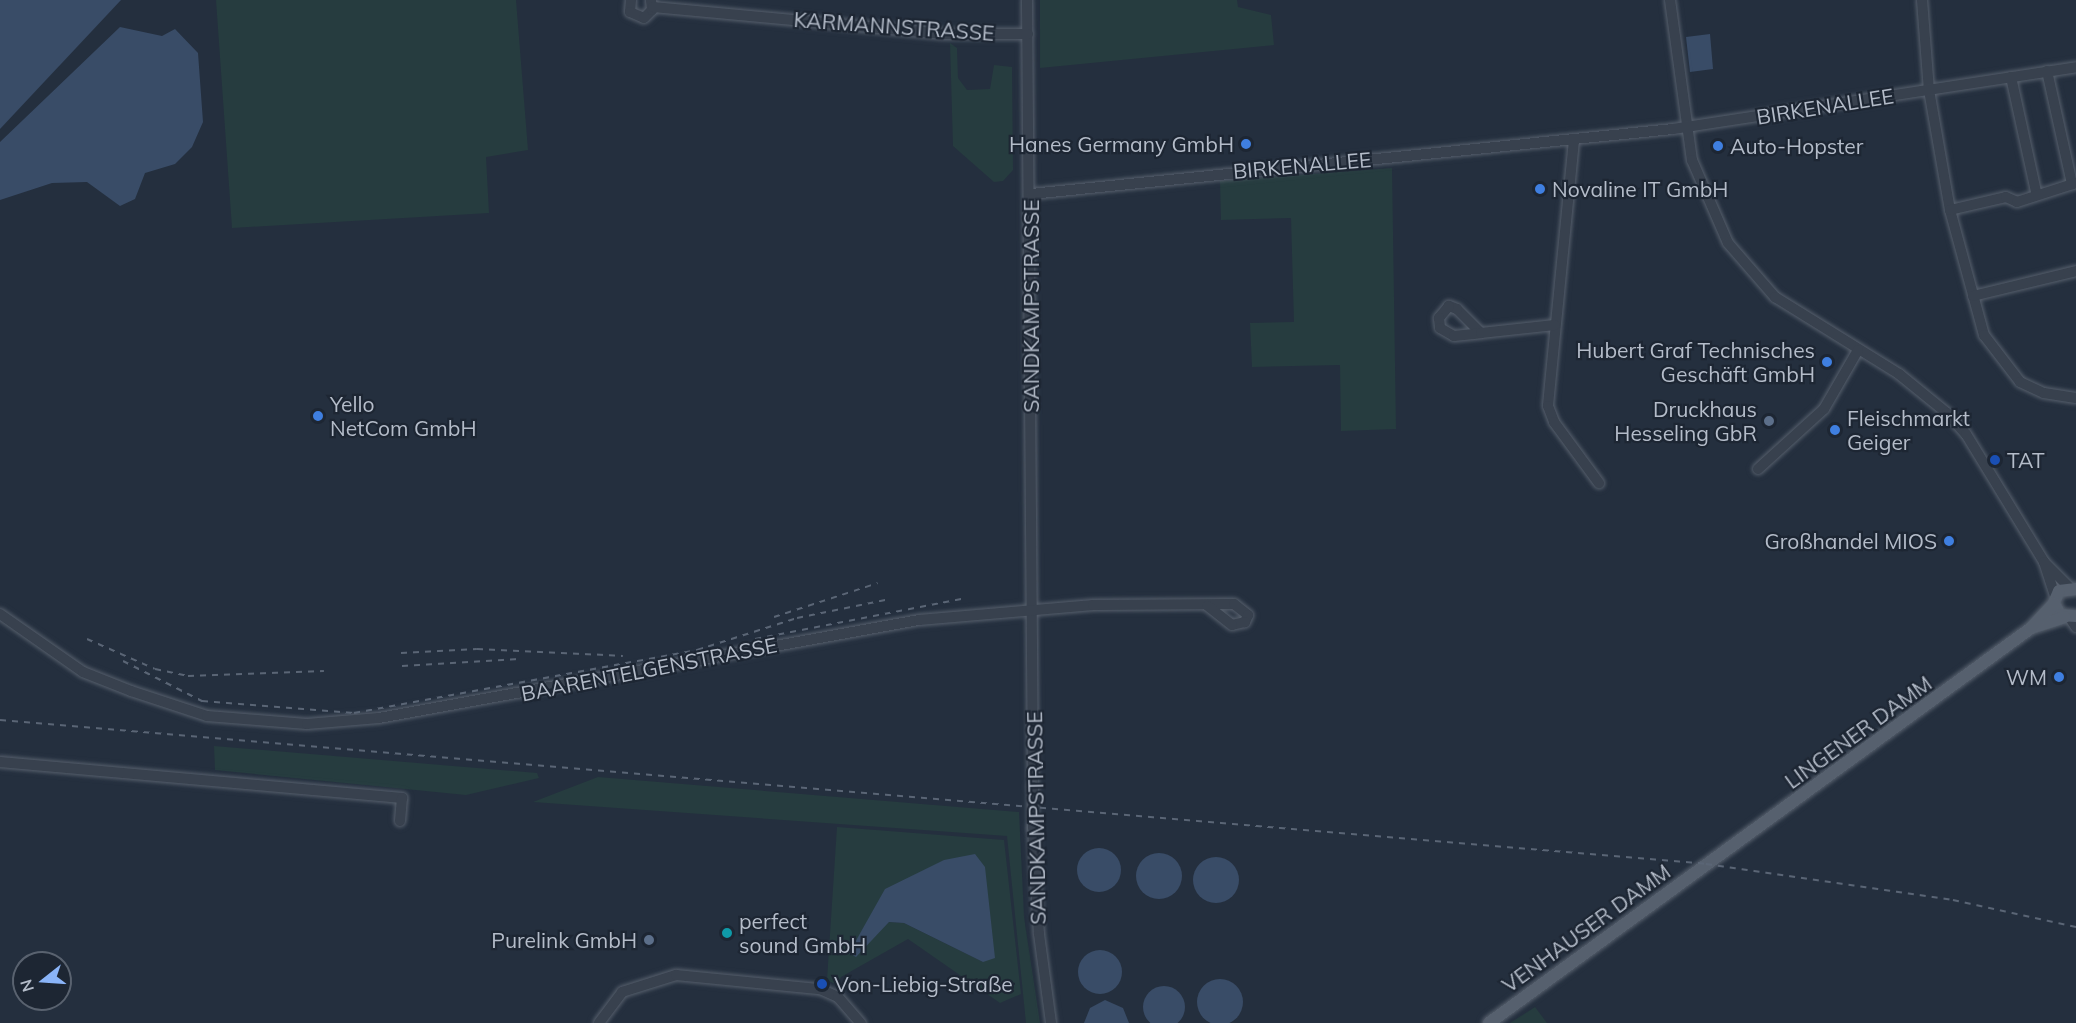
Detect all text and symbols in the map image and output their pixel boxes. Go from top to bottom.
street label: KARMANNSTRASSE [793,6,995,46]
street label: BIRKENALLEE [1755,83,1895,129]
place label: Hanes Germany GmbH [1009,131,1234,157]
place label: Auto-Hopster [1730,133,1863,159]
marker: Hanes Germany GmbH [1239,137,1253,151]
marker: Auto-Hopster [1711,139,1725,153]
street label: BIRKENALLEE [1232,146,1372,184]
place label: Novaline IT GmbH [1552,176,1728,202]
marker: Novaline IT GmbH [1533,182,1547,196]
street label: SANDKAMPSTRASSE [1018,199,1044,413]
place label: Hubert Graf Technisches Geschäft GmbH [1576,337,1815,387]
marker: Hubert Graf Technisches Geschäft GmbH [1820,355,1834,369]
place label: Yello NetCom GmbH [330,391,476,441]
place label: Druckhaus Hesseling GbR [1614,396,1757,446]
place label: Fleischmarkt Geiger [1847,405,1970,455]
marker: Yello NetCom GmbH [311,409,325,423]
marker: Druckhaus Hesseling GbR [1762,414,1776,428]
marker: Fleischmarkt Geiger [1828,423,1842,437]
place label: TAT [2007,447,2045,473]
marker: TAT [1988,453,2002,467]
place label: Großhandel MIOS [1764,528,1937,554]
marker: Großhandel MIOS [1942,534,1956,548]
street label: BAARENTELGENSTRASSE [519,632,779,706]
place label: WM [2006,664,2047,690]
street label: LINGENER DAMM [1780,670,1936,794]
marker: WM [2052,670,2066,684]
street label: SANDKAMPSTRASSE [1022,711,1050,925]
street label: VENHAUSER DAMM [1497,859,1675,997]
place label: perfect sound GmbH [739,908,866,958]
marker: perfect sound GmbH [720,926,734,940]
place label: Purelink GmbH [491,927,637,953]
marker: Purelink GmbH [642,933,656,947]
north arrow [12,951,72,1011]
place label: Von-Liebig-Straße [834,971,1013,997]
text: N [15,977,38,994]
marker: Von-Liebig-Straße [815,977,829,991]

